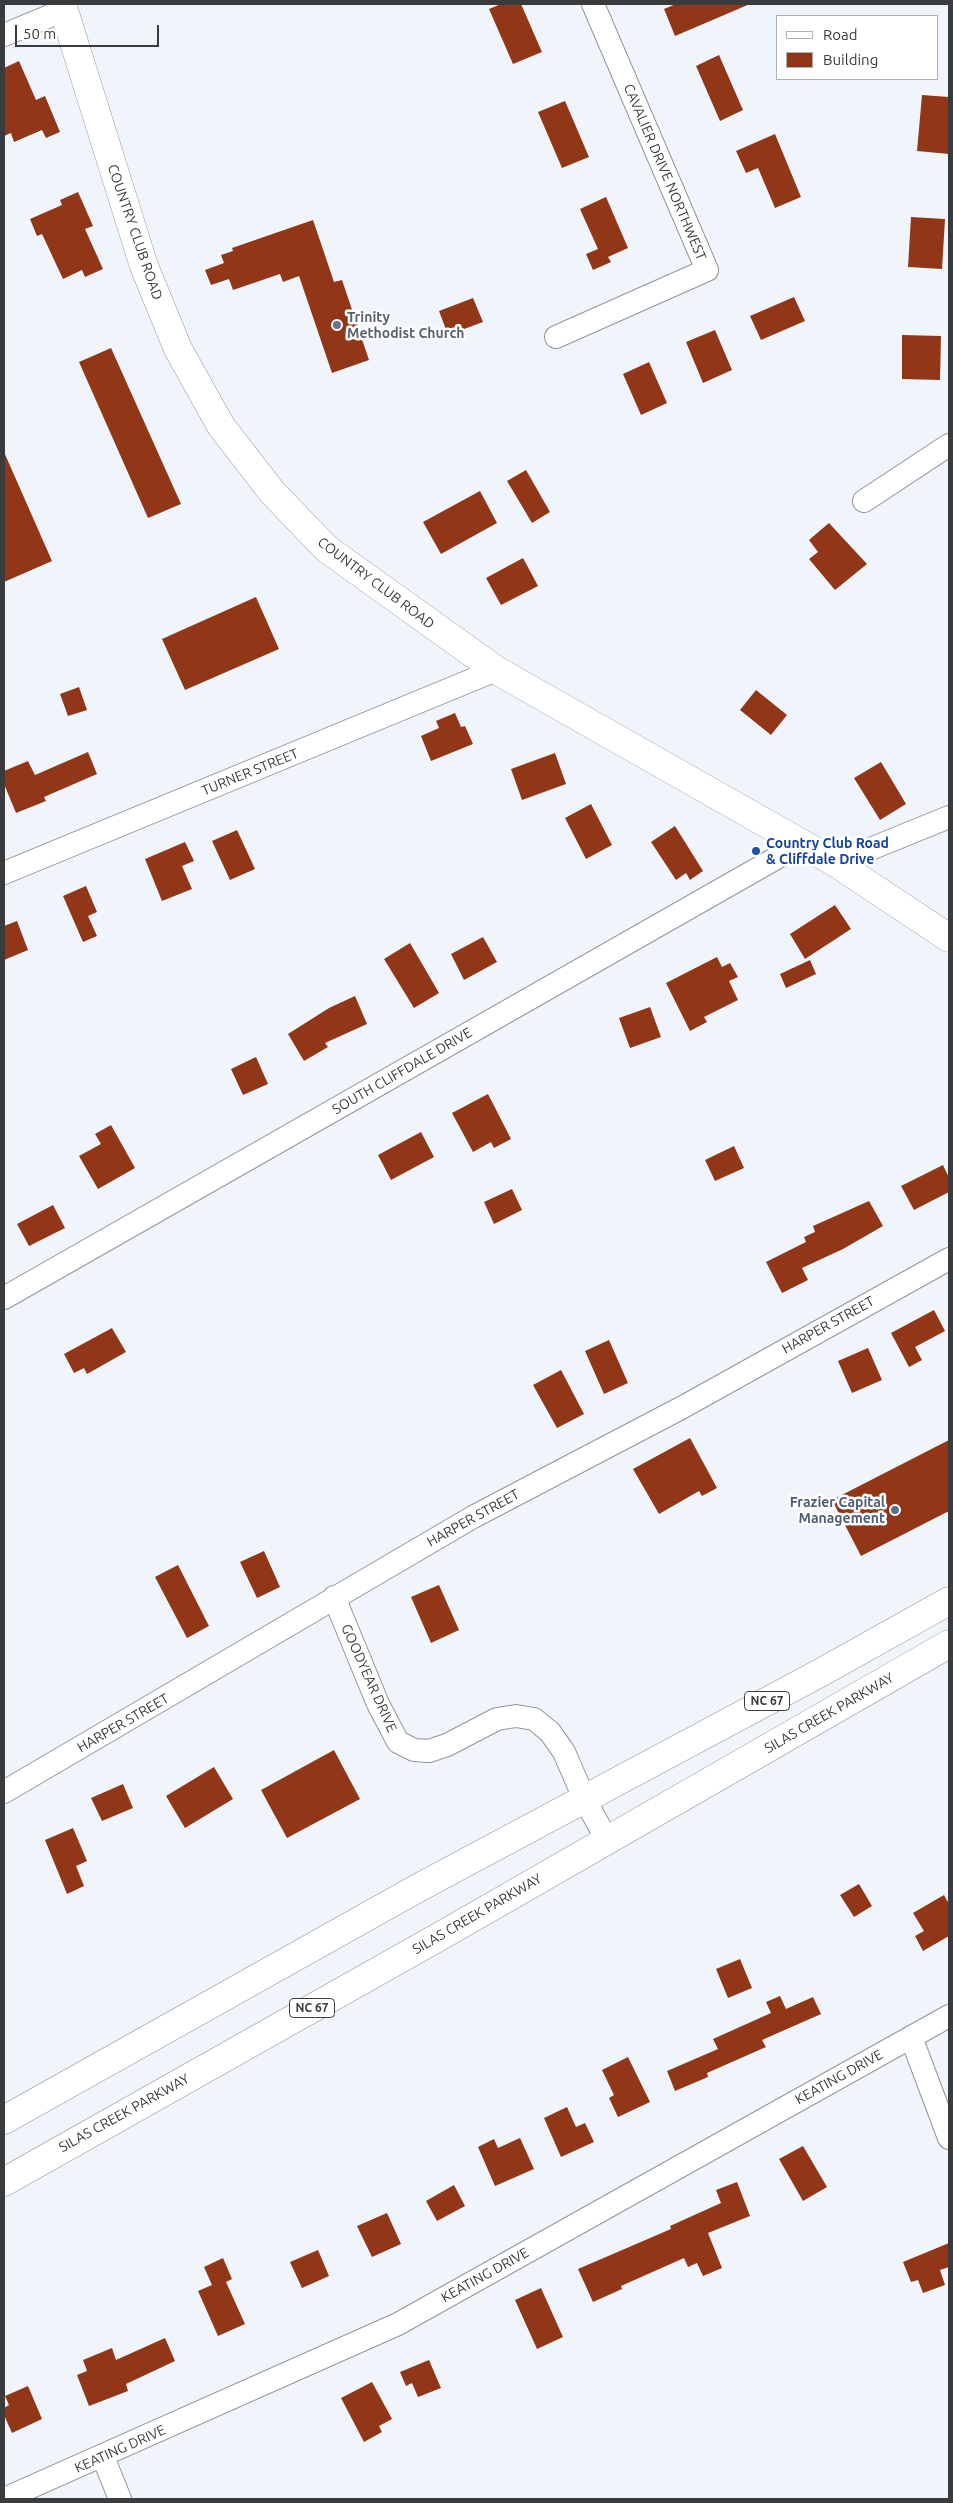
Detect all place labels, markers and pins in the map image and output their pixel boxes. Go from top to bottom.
place label: Trinity Methodist Church [347,309,464,342]
marker: Trinity Methodist Church [331,319,343,331]
place label: Country Club Road & Cliffdale Drive [766,835,889,868]
marker: Country Club Road & Cliffdale Drive [750,845,762,857]
place label: Frazier Capital Management [790,1494,885,1526]
marker: Frazier Capital Management [889,1504,901,1516]

